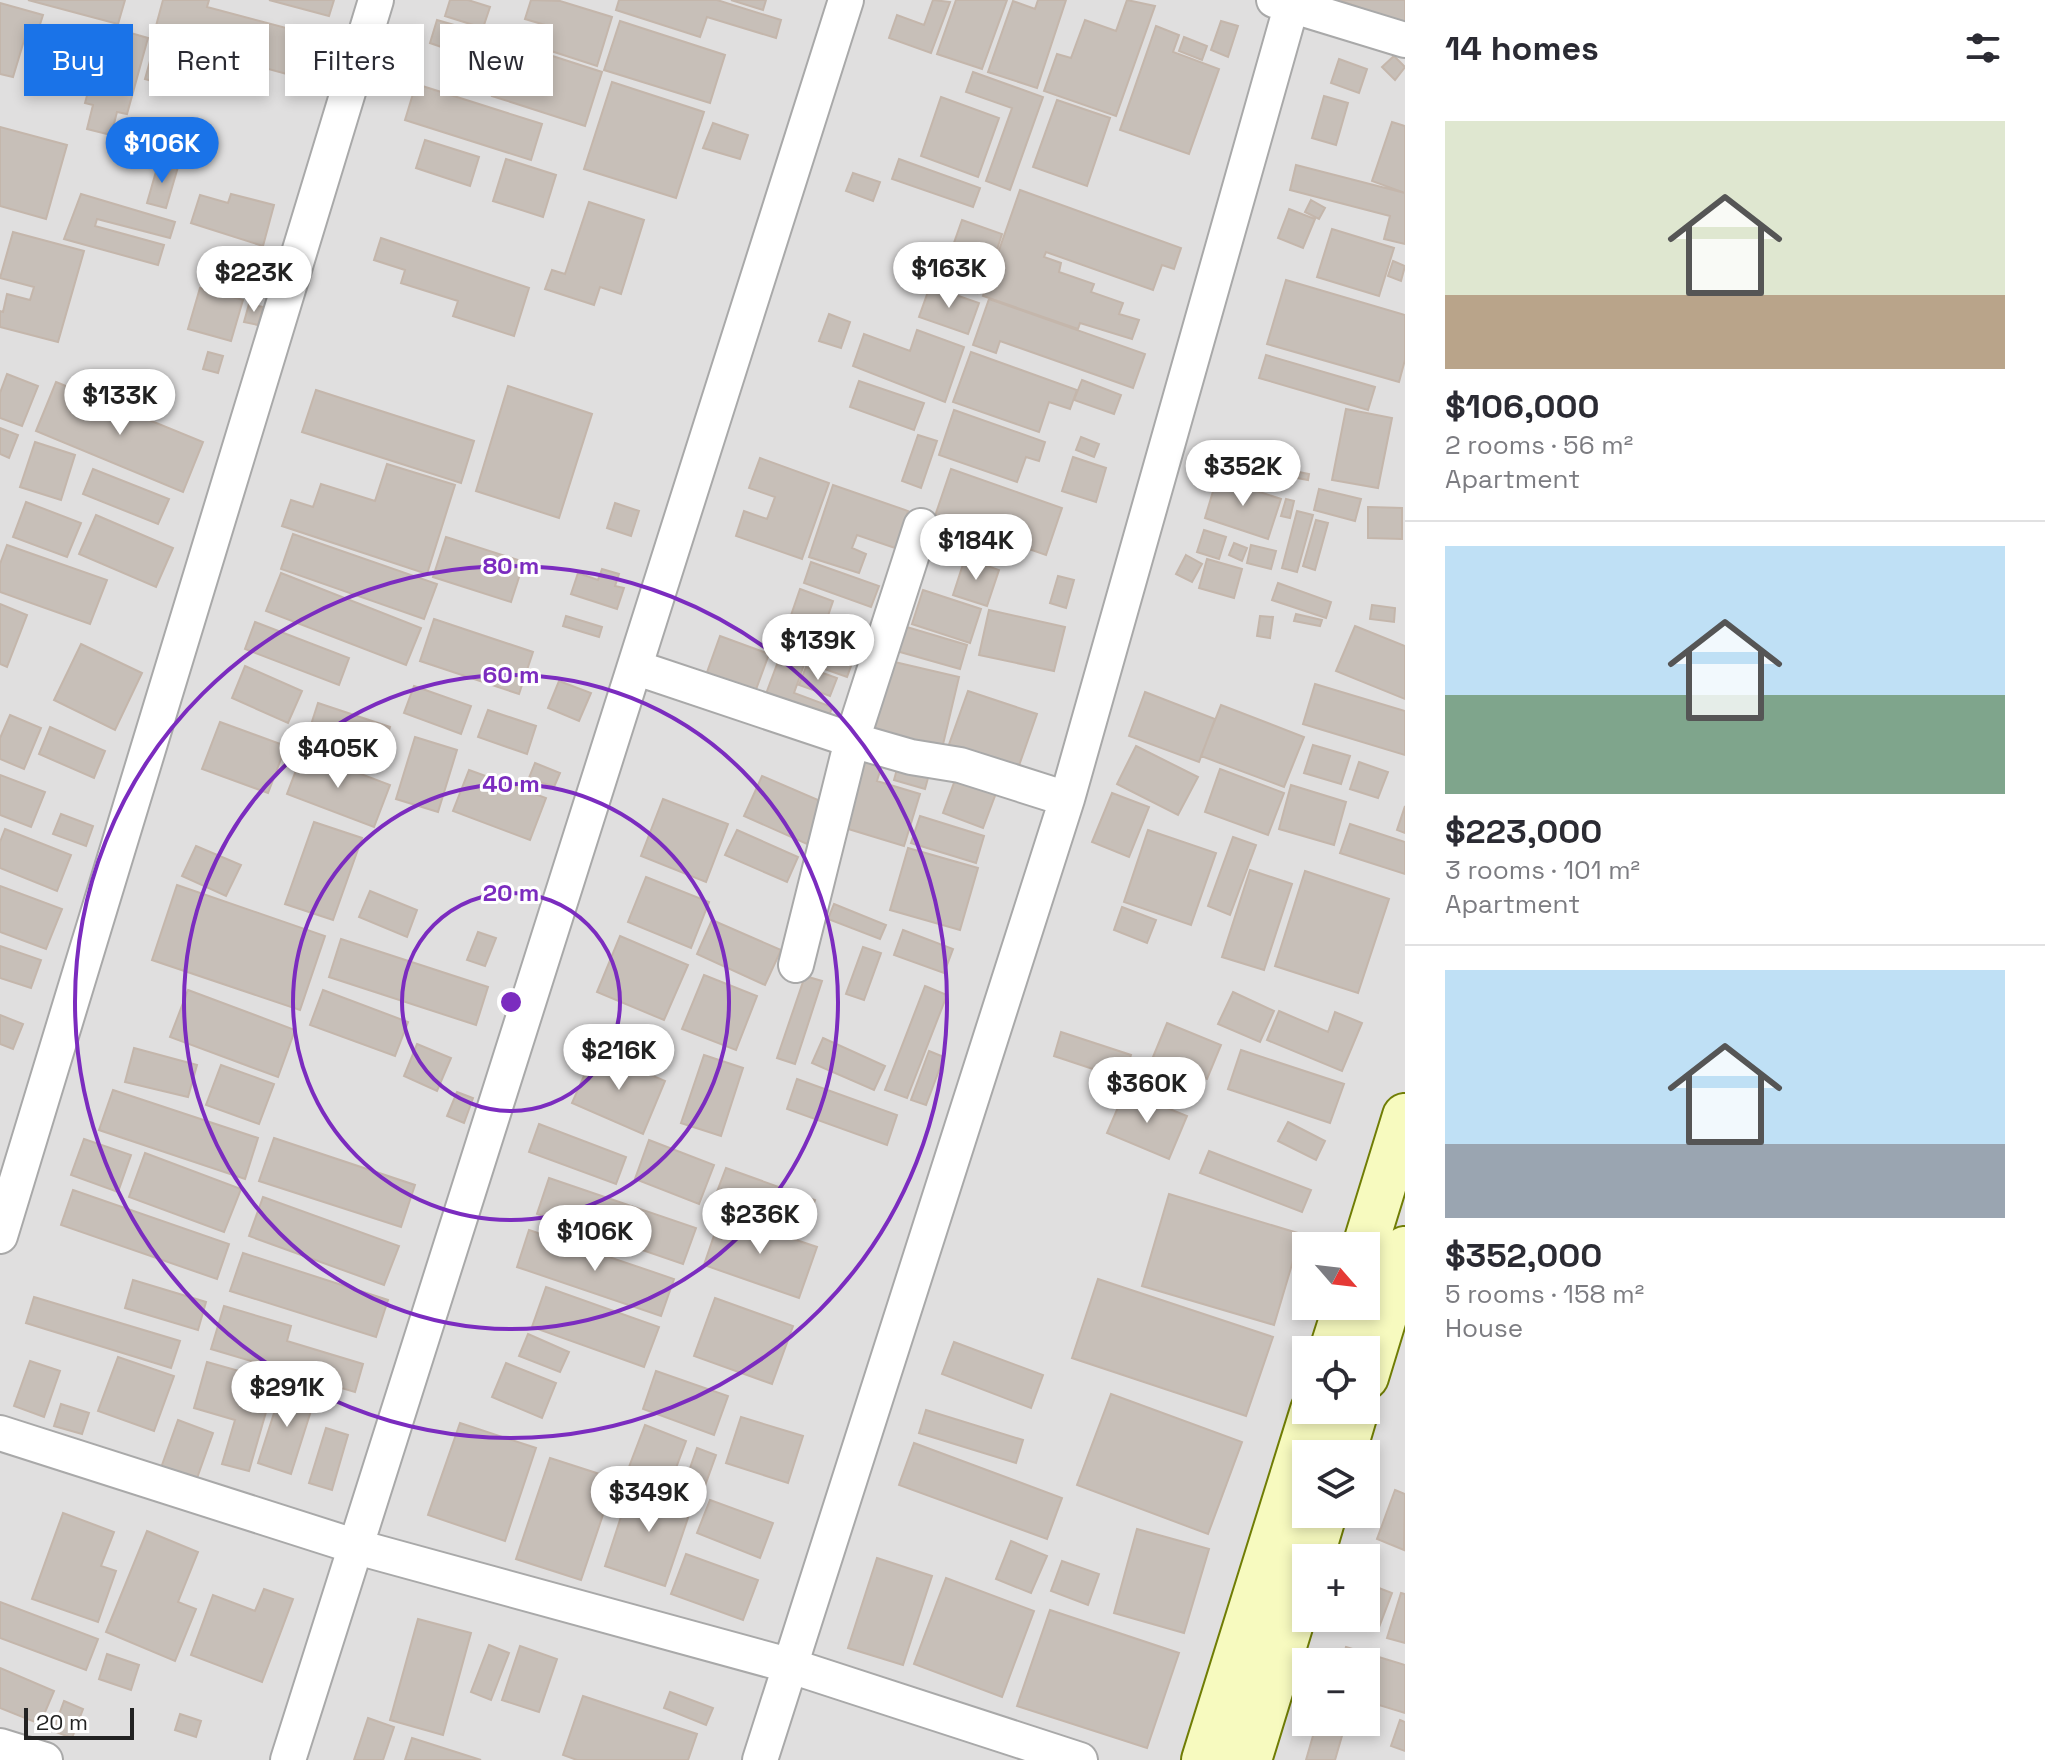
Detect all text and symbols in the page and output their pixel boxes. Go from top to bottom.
chip: Buy [24,24,133,96]
chip: Rent [149,24,269,96]
chip: Filters [285,24,424,96]
chip: New [440,24,553,96]
icon: filters [1961,26,2005,70]
text: 14 homes [1445,27,1599,70]
pin: $106K [106,117,218,185]
text: $106K [124,126,200,160]
icon: home [1653,173,1797,317]
pin: $163K [893,242,1005,310]
pin: $223K [198,246,310,314]
text: $163K [911,251,987,285]
text: $223K [215,255,293,289]
pin: $133K [64,369,176,437]
text: $133K [82,378,158,412]
text: $106,000 [1445,385,1600,428]
text: 2 rooms · 56 m² [1445,428,1633,462]
pin: $352K [1187,440,1299,508]
text: $352K [1204,449,1282,483]
text: Apartment [1445,462,1580,496]
pin: $184K [920,514,1032,582]
text: $184K [938,523,1014,557]
text: 80 m [483,550,539,581]
icon: home [1653,598,1797,742]
pin: $139K [762,614,874,682]
text: $139K [780,623,856,657]
text: 60 m [483,659,539,690]
pin: $405K [282,722,394,790]
text: $405K [297,731,379,765]
text: 40 m [482,768,540,799]
text: $223,000 [1445,810,1602,853]
text: 3 rooms · 101 m² [1445,853,1640,887]
text: 20 m [483,877,539,908]
text: Apartment [1445,887,1580,921]
centre of rings [497,988,525,1016]
icon: home [1653,1022,1797,1166]
pin: $216K [563,1024,675,1092]
text: $216K [581,1033,657,1067]
pin: $360K [1091,1057,1203,1125]
text: $360K [1107,1066,1187,1100]
pin: $236K [704,1188,816,1256]
text: $236K [720,1197,800,1231]
pin: $106K [539,1205,651,1273]
text: $106K [557,1214,633,1248]
north arrow [1292,1232,1380,1320]
map controls [1292,1232,1380,1736]
text: $352,000 [1445,1234,1602,1277]
text: 5 rooms · 158 m² [1445,1277,1644,1311]
text: House [1445,1311,1523,1345]
button: locate [1292,1336,1380,1424]
pin: $291K [231,1361,343,1429]
text: $291K [249,1370,325,1404]
button: layers [1292,1440,1380,1528]
pin: $349K [593,1466,705,1534]
text: $349K [609,1475,689,1509]
button: + [1292,1544,1380,1632]
button: − [1292,1648,1380,1736]
scale bar [24,1704,134,1740]
text: 20 m [36,1708,88,1736]

